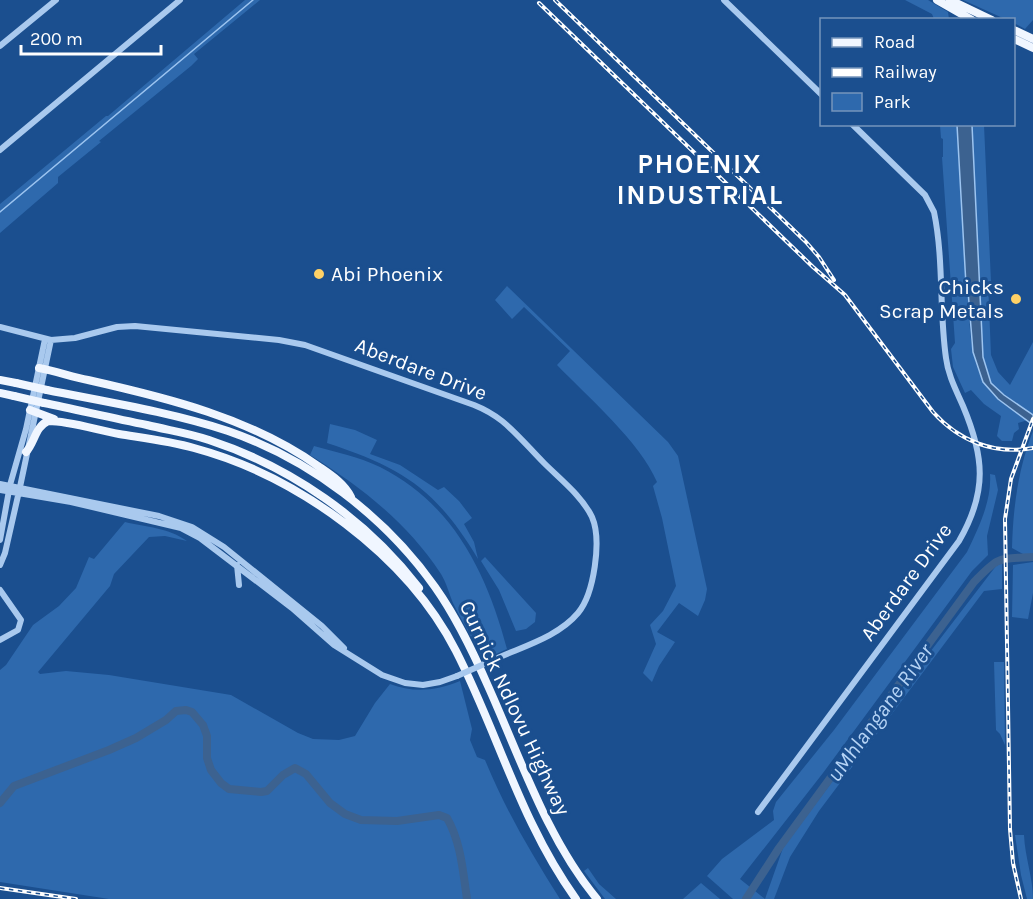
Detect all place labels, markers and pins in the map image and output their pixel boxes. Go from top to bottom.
place label: Abi Phoenix [331,262,443,286]
marker: Abi Phoenix [312,267,326,281]
place label: Chicks Scrap Metals [879,275,1004,323]
marker: Chicks Scrap Metals [1009,292,1023,306]

